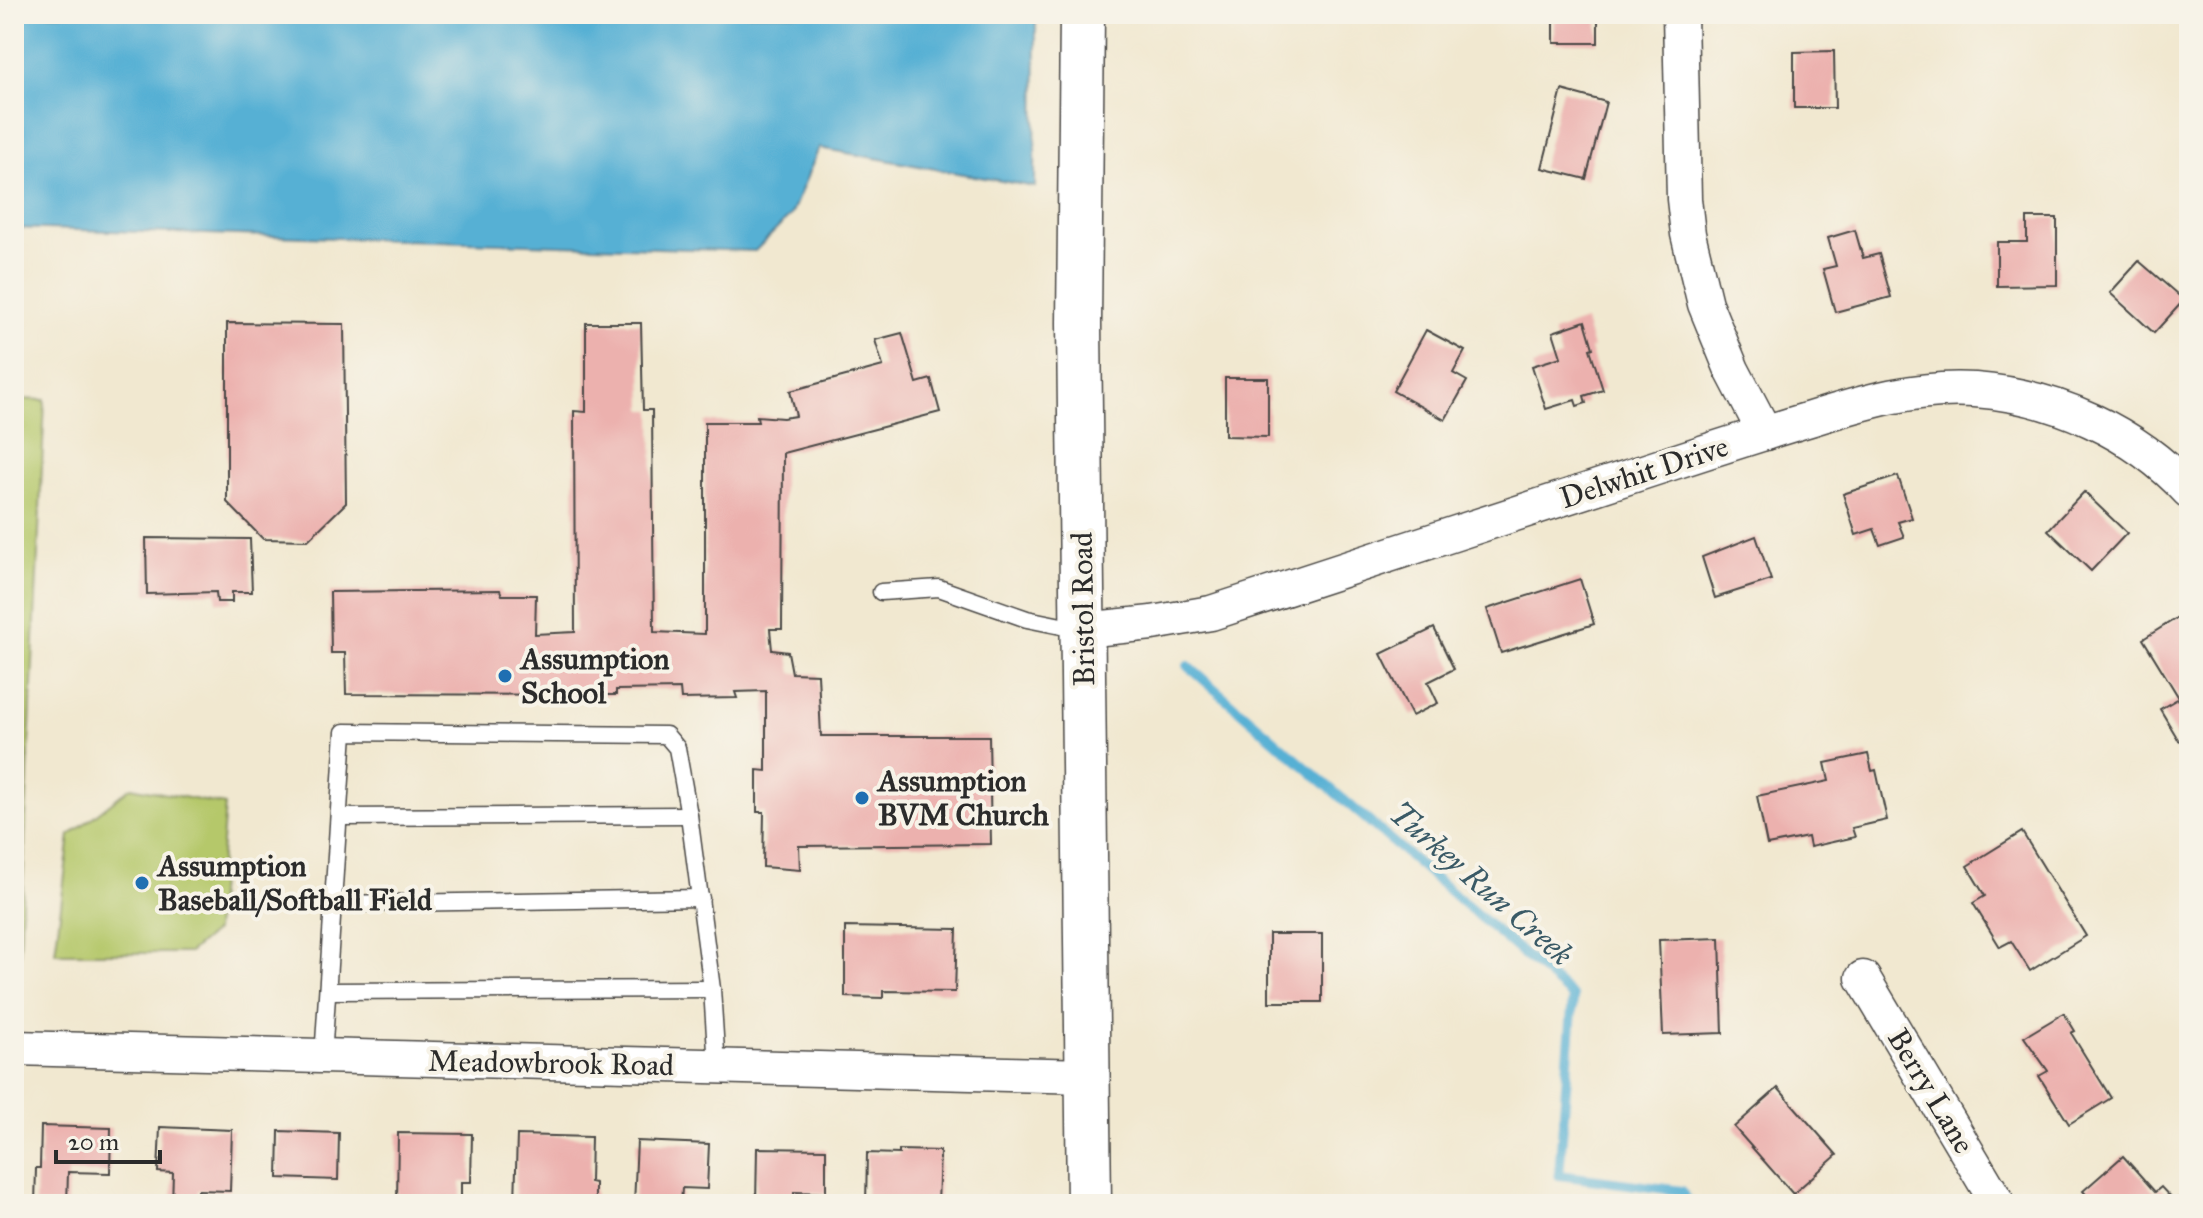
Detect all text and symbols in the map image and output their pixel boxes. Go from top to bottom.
street label: Delwhit Drive [1555,428,1733,516]
street label: Bristol Road [1064,531,1102,687]
place label: Assumption School [519,641,670,711]
marker: Assumption School [496,667,514,685]
place label: Assumption BVM Church [876,763,1049,833]
marker: Assumption BVM Church [853,789,871,807]
water label: Turkey Run Creek [1381,794,1581,974]
place label: Assumption Baseball/Softball Field [156,848,433,918]
marker: Assumption Baseball/Softball Field [133,874,151,892]
street label: Berry Lane [1880,1022,1982,1160]
street label: Meadowbrook Road [428,1043,674,1083]
scale bar [56,1114,160,1164]
text: 20 m [68,1127,119,1157]

